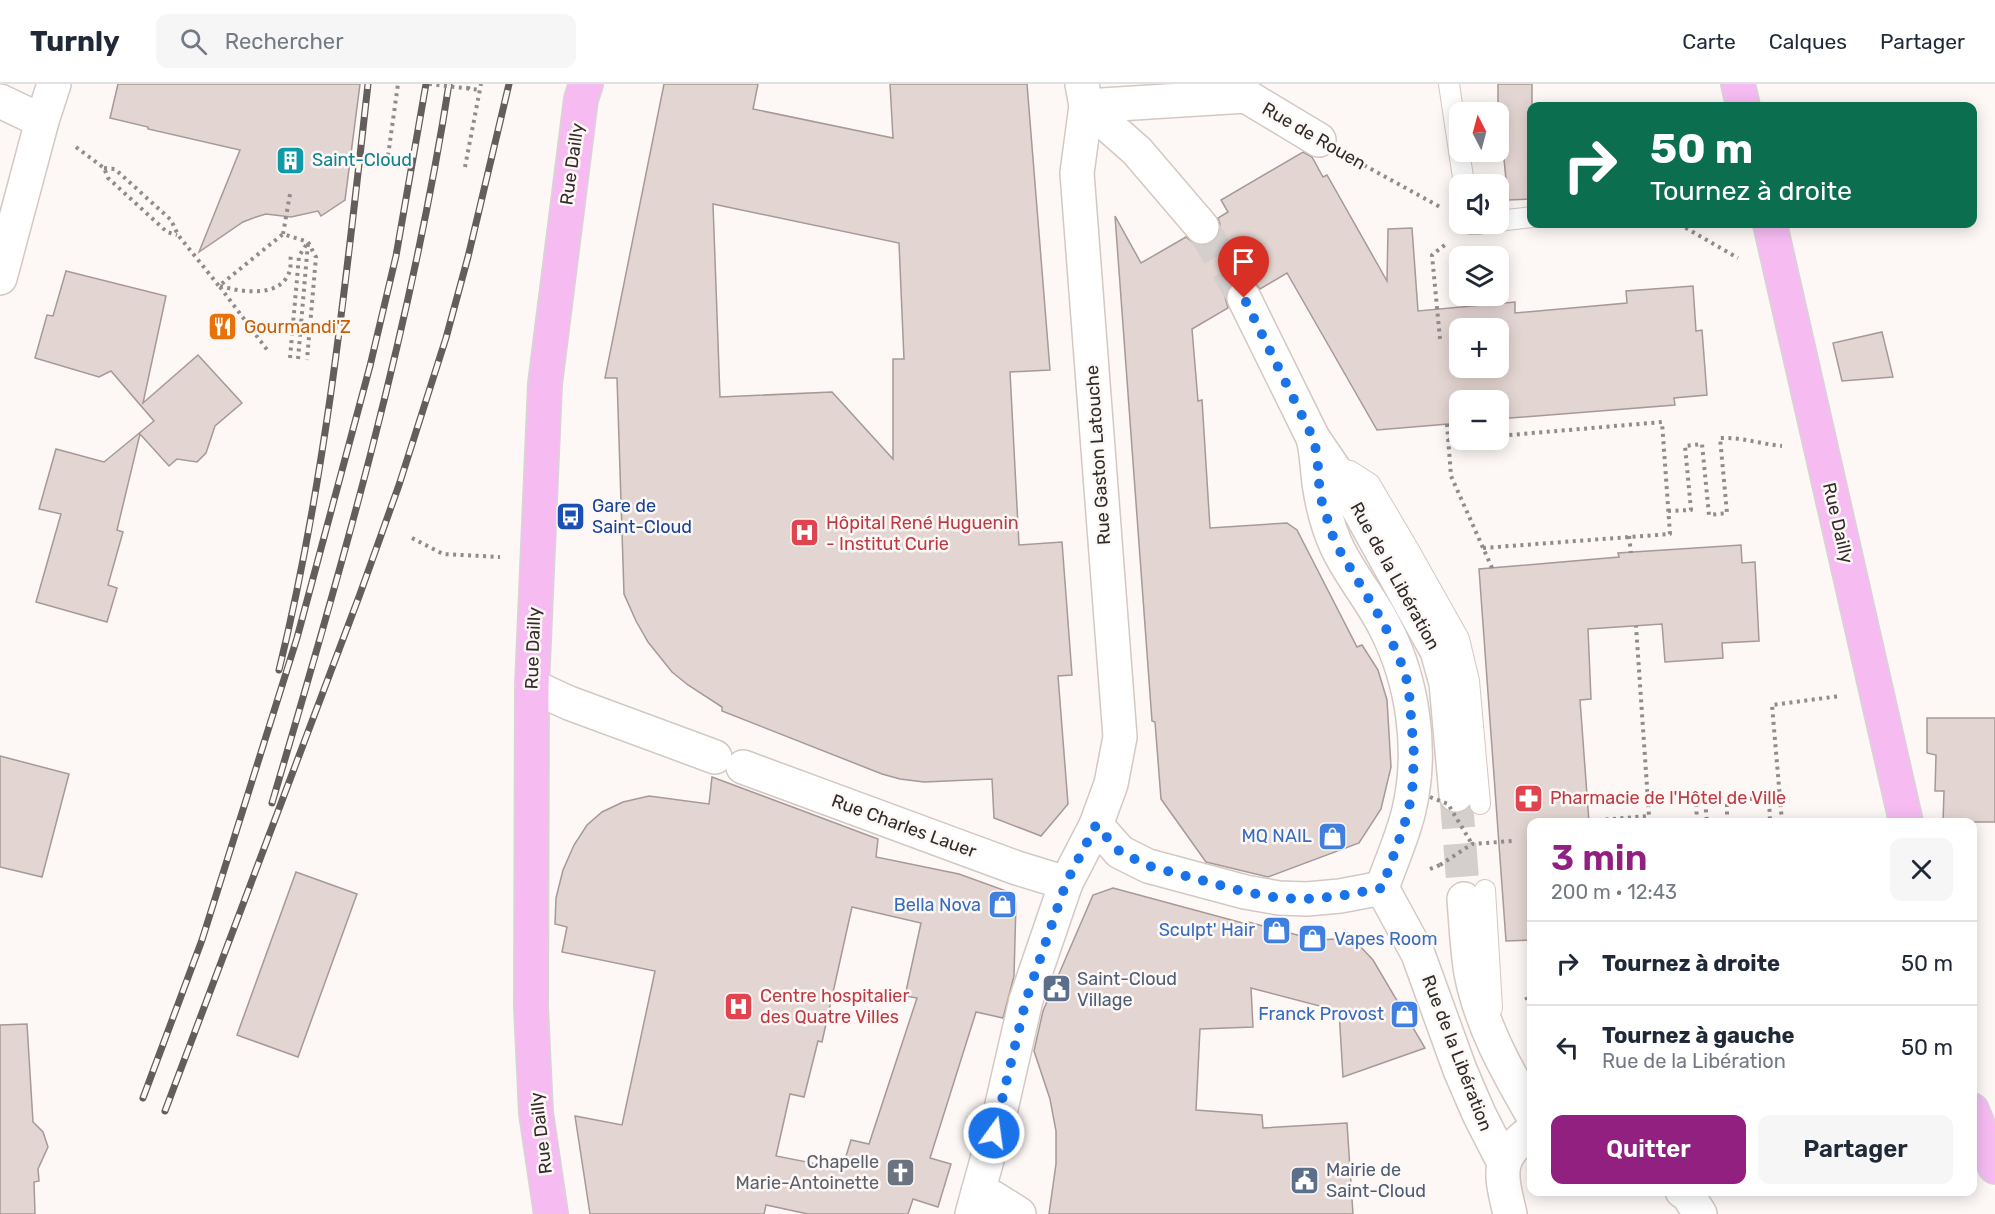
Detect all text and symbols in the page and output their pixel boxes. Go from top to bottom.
search box [156,14,576,68]
text: Turnly [30,25,120,58]
icon: search [177,25,210,58]
text: Rechercher [225,28,344,55]
text: Carte [1682,29,1736,54]
text: Calques [1769,29,1847,54]
text: Partager [1880,29,1965,54]
street label: Rue de Rouen [1258,97,1370,175]
north arrow [1449,102,1509,162]
map controls [1449,102,1509,450]
street label: Rue Dailly [555,122,589,206]
text: 50 m [1650,124,1753,174]
icon: right [1551,126,1629,204]
building icon: Saint-Cloud [275,144,307,176]
place label: Saint-Cloud [312,149,412,171]
button: sound [1449,174,1509,234]
text: Tournez à droite [1650,175,1852,207]
pin [1218,236,1269,298]
icon: arrive [1227,245,1260,278]
button: layers [1449,246,1509,306]
restaurant icon: Gourmandi'Z [207,311,239,343]
place label: Gourmandi'Z [244,316,351,338]
button: + [1449,318,1509,378]
street label: Rue Gaston Latouche [1081,364,1115,546]
button: − [1449,390,1509,450]
street label: Rue Dailly [1818,480,1858,566]
place label: Gare de Saint-Cloud [592,495,692,538]
street label: Rue de la Libération [1345,498,1445,654]
bus stop icon: Gare de Saint-Cloud [555,500,587,532]
place label: Hôpital René Huguenin - Institut Curie [826,512,1019,555]
hospital icon: Hôpital René Huguenin - Institut Curie [789,517,821,549]
street label: Rue Dailly [521,606,545,690]
pharmacy icon: Pharmacie de l'Hôtel de Ville [1513,782,1545,814]
place label: Pharmacie de l'Hôtel de Ville [1550,787,1786,809]
street label: Rue Charles Lauer [828,790,980,863]
shop icon: MQ NAIL [1317,820,1349,852]
place label: MQ NAIL [1241,825,1312,847]
text: 3 min [1551,836,1648,879]
button: close [1890,838,1953,901]
text: 200 m · 12:43 [1551,880,1677,904]
shop icon: Bella Nova [986,889,1018,921]
place label: Bella Nova [894,894,981,916]
shop icon: Sculpt' Hair [1260,914,1292,946]
place label: Sculpt' Hair [1159,919,1255,941]
shop icon: Vapes Room [1297,923,1329,955]
place label: Vapes Room [1334,928,1437,950]
icon: right [1551,947,1584,980]
text: Tournez à droite [1602,950,1780,977]
text: 50 m [1901,950,1953,977]
place label: Saint-Cloud Village [1077,968,1177,1011]
street label: Rue de la Libération [1417,972,1497,1134]
public building icon: Saint-Cloud Village [1040,973,1072,1005]
place label: Centre hospitalier des Quatre Villes [760,985,909,1028]
hospital icon: Centre hospitalier des Quatre Villes [723,990,755,1022]
shop icon: Franck Provost [1389,998,1421,1030]
place label: Franck Provost [1258,1003,1384,1025]
text: Tournez à gauche [1602,1022,1795,1049]
icon: left [1551,1031,1584,1064]
text: 50 m [1901,1034,1953,1061]
text: Rue de la Libération [1602,1049,1786,1073]
street label: Rue Dailly [525,1091,557,1175]
position arrow [962,1101,1026,1165]
button: Quitter [1551,1115,1746,1184]
button: Partager [1758,1115,1953,1184]
place label: Chapelle Marie-Antoinette [736,1151,879,1194]
church icon: Chapelle Marie-Antoinette [884,1156,916,1188]
place label: Mairie de Saint-Cloud [1326,1159,1426,1202]
public building icon: Mairie de Saint-Cloud [1289,1164,1321,1196]

